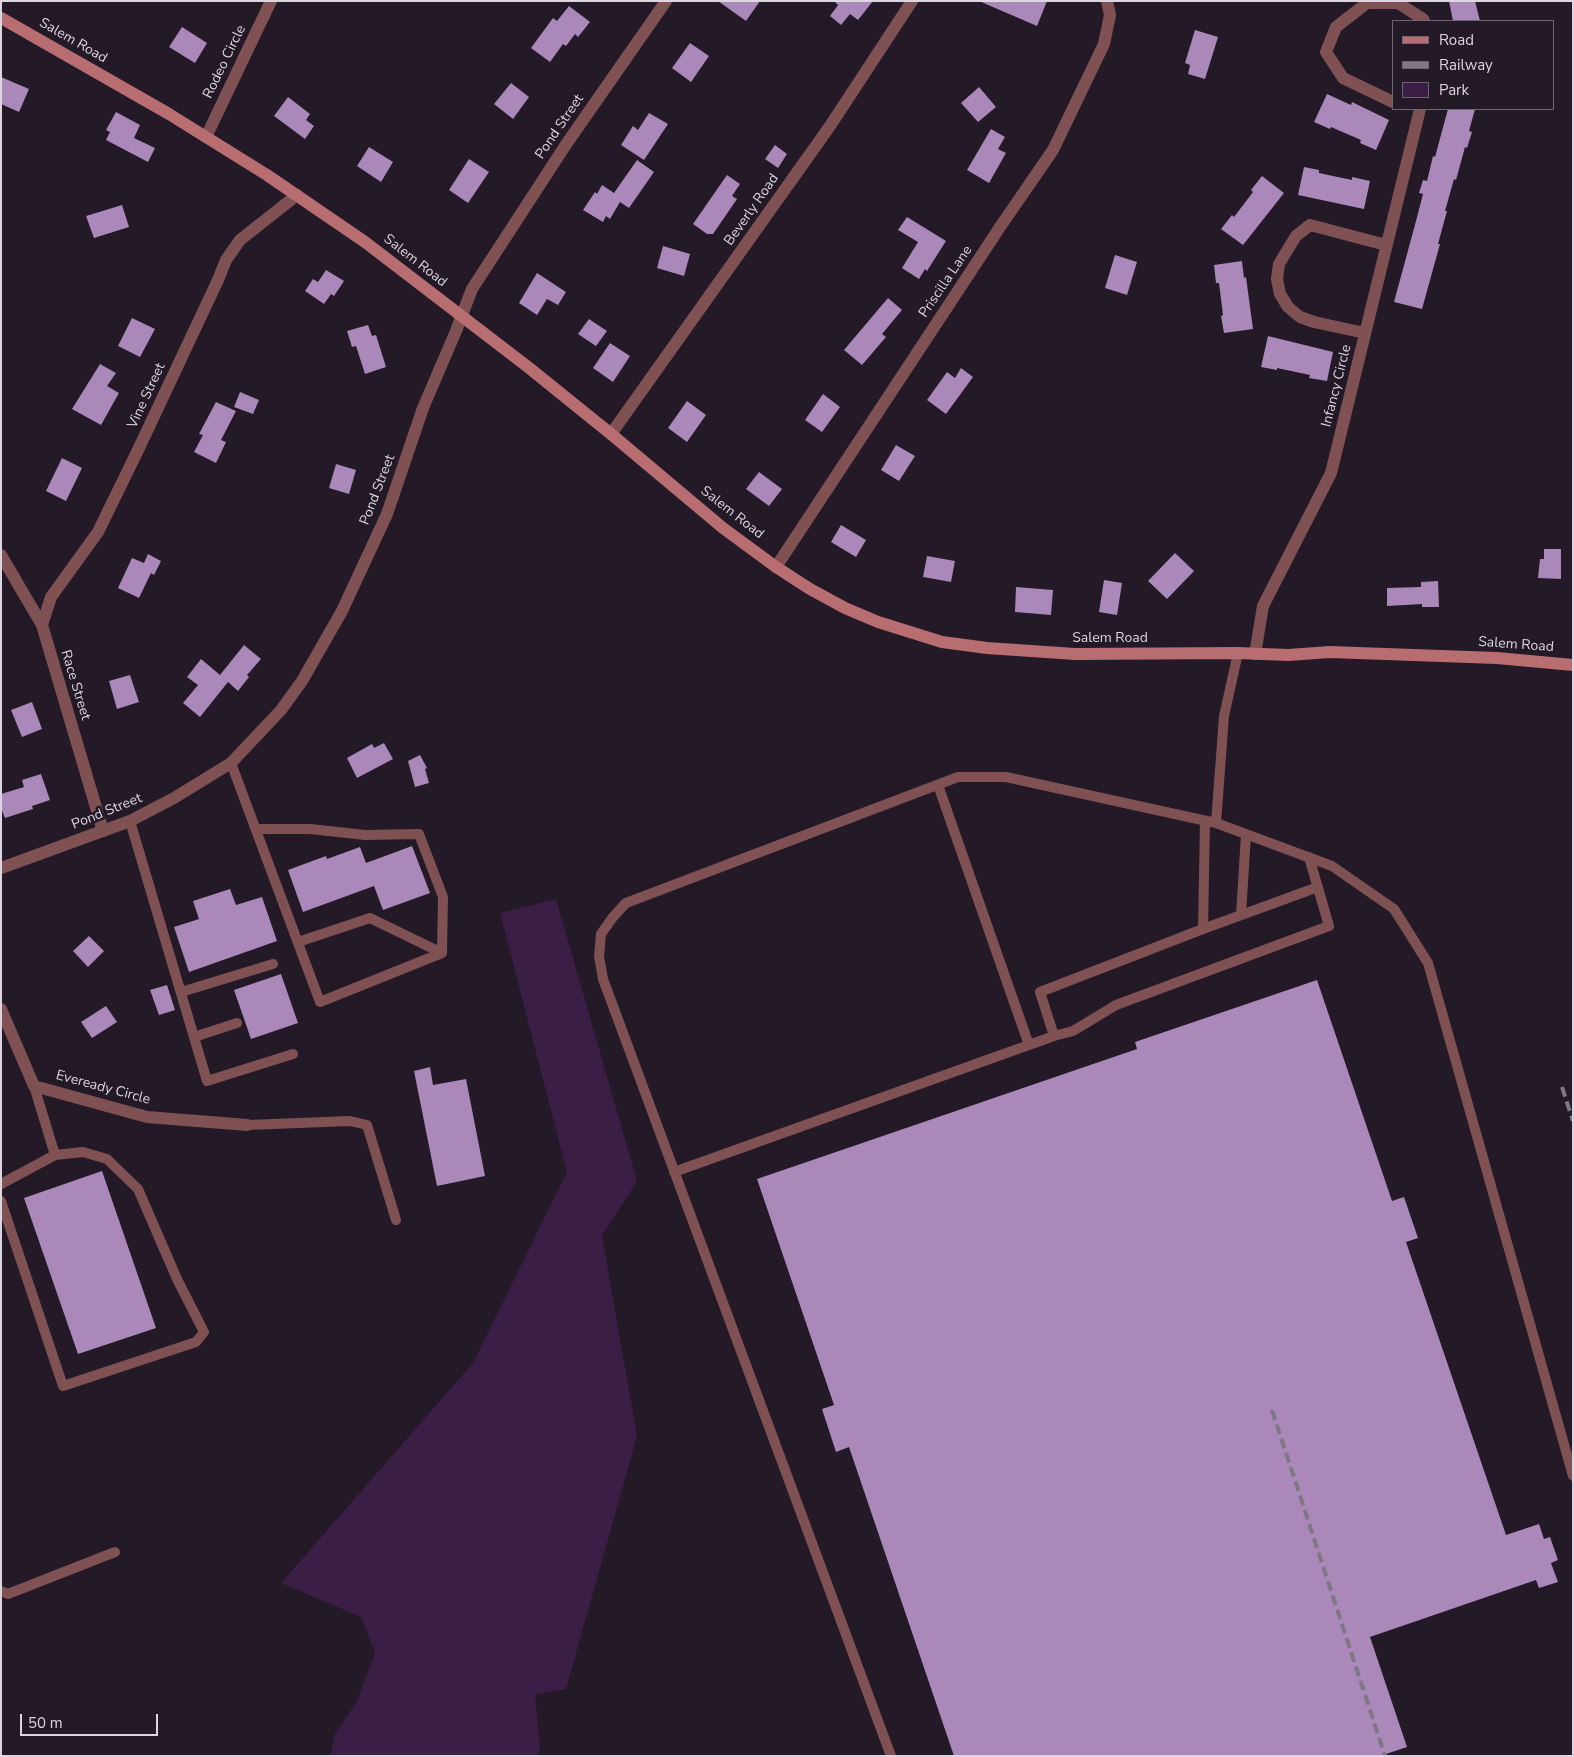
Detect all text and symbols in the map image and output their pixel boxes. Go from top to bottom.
street label: Salem Road [36,15,110,67]
legend [1392,20,1554,110]
street label: Rodeo Circle [200,23,250,101]
text: Road [1439,30,1474,50]
text: Railway [1439,55,1493,75]
text: Park [1439,80,1469,100]
street label: Pond Street [532,92,588,162]
street label: Beverly Road [721,171,783,249]
street label: Salem Road [380,231,450,291]
street label: Priscilla Lane [916,243,976,321]
street label: Infancy Circle [1319,343,1355,429]
street label: Vine Street [125,361,169,431]
street label: Pond Street [357,452,399,528]
street label: Salem Road [697,483,767,543]
street label: Salem Road [1072,631,1148,647]
street label: Salem Road [1478,634,1554,656]
street label: Race Street [56,648,94,722]
street label: Pond Street [69,790,145,834]
street label: Eveready Circle [54,1067,152,1109]
scale bar [22,1704,160,1736]
text: 50 m [28,1713,63,1733]

